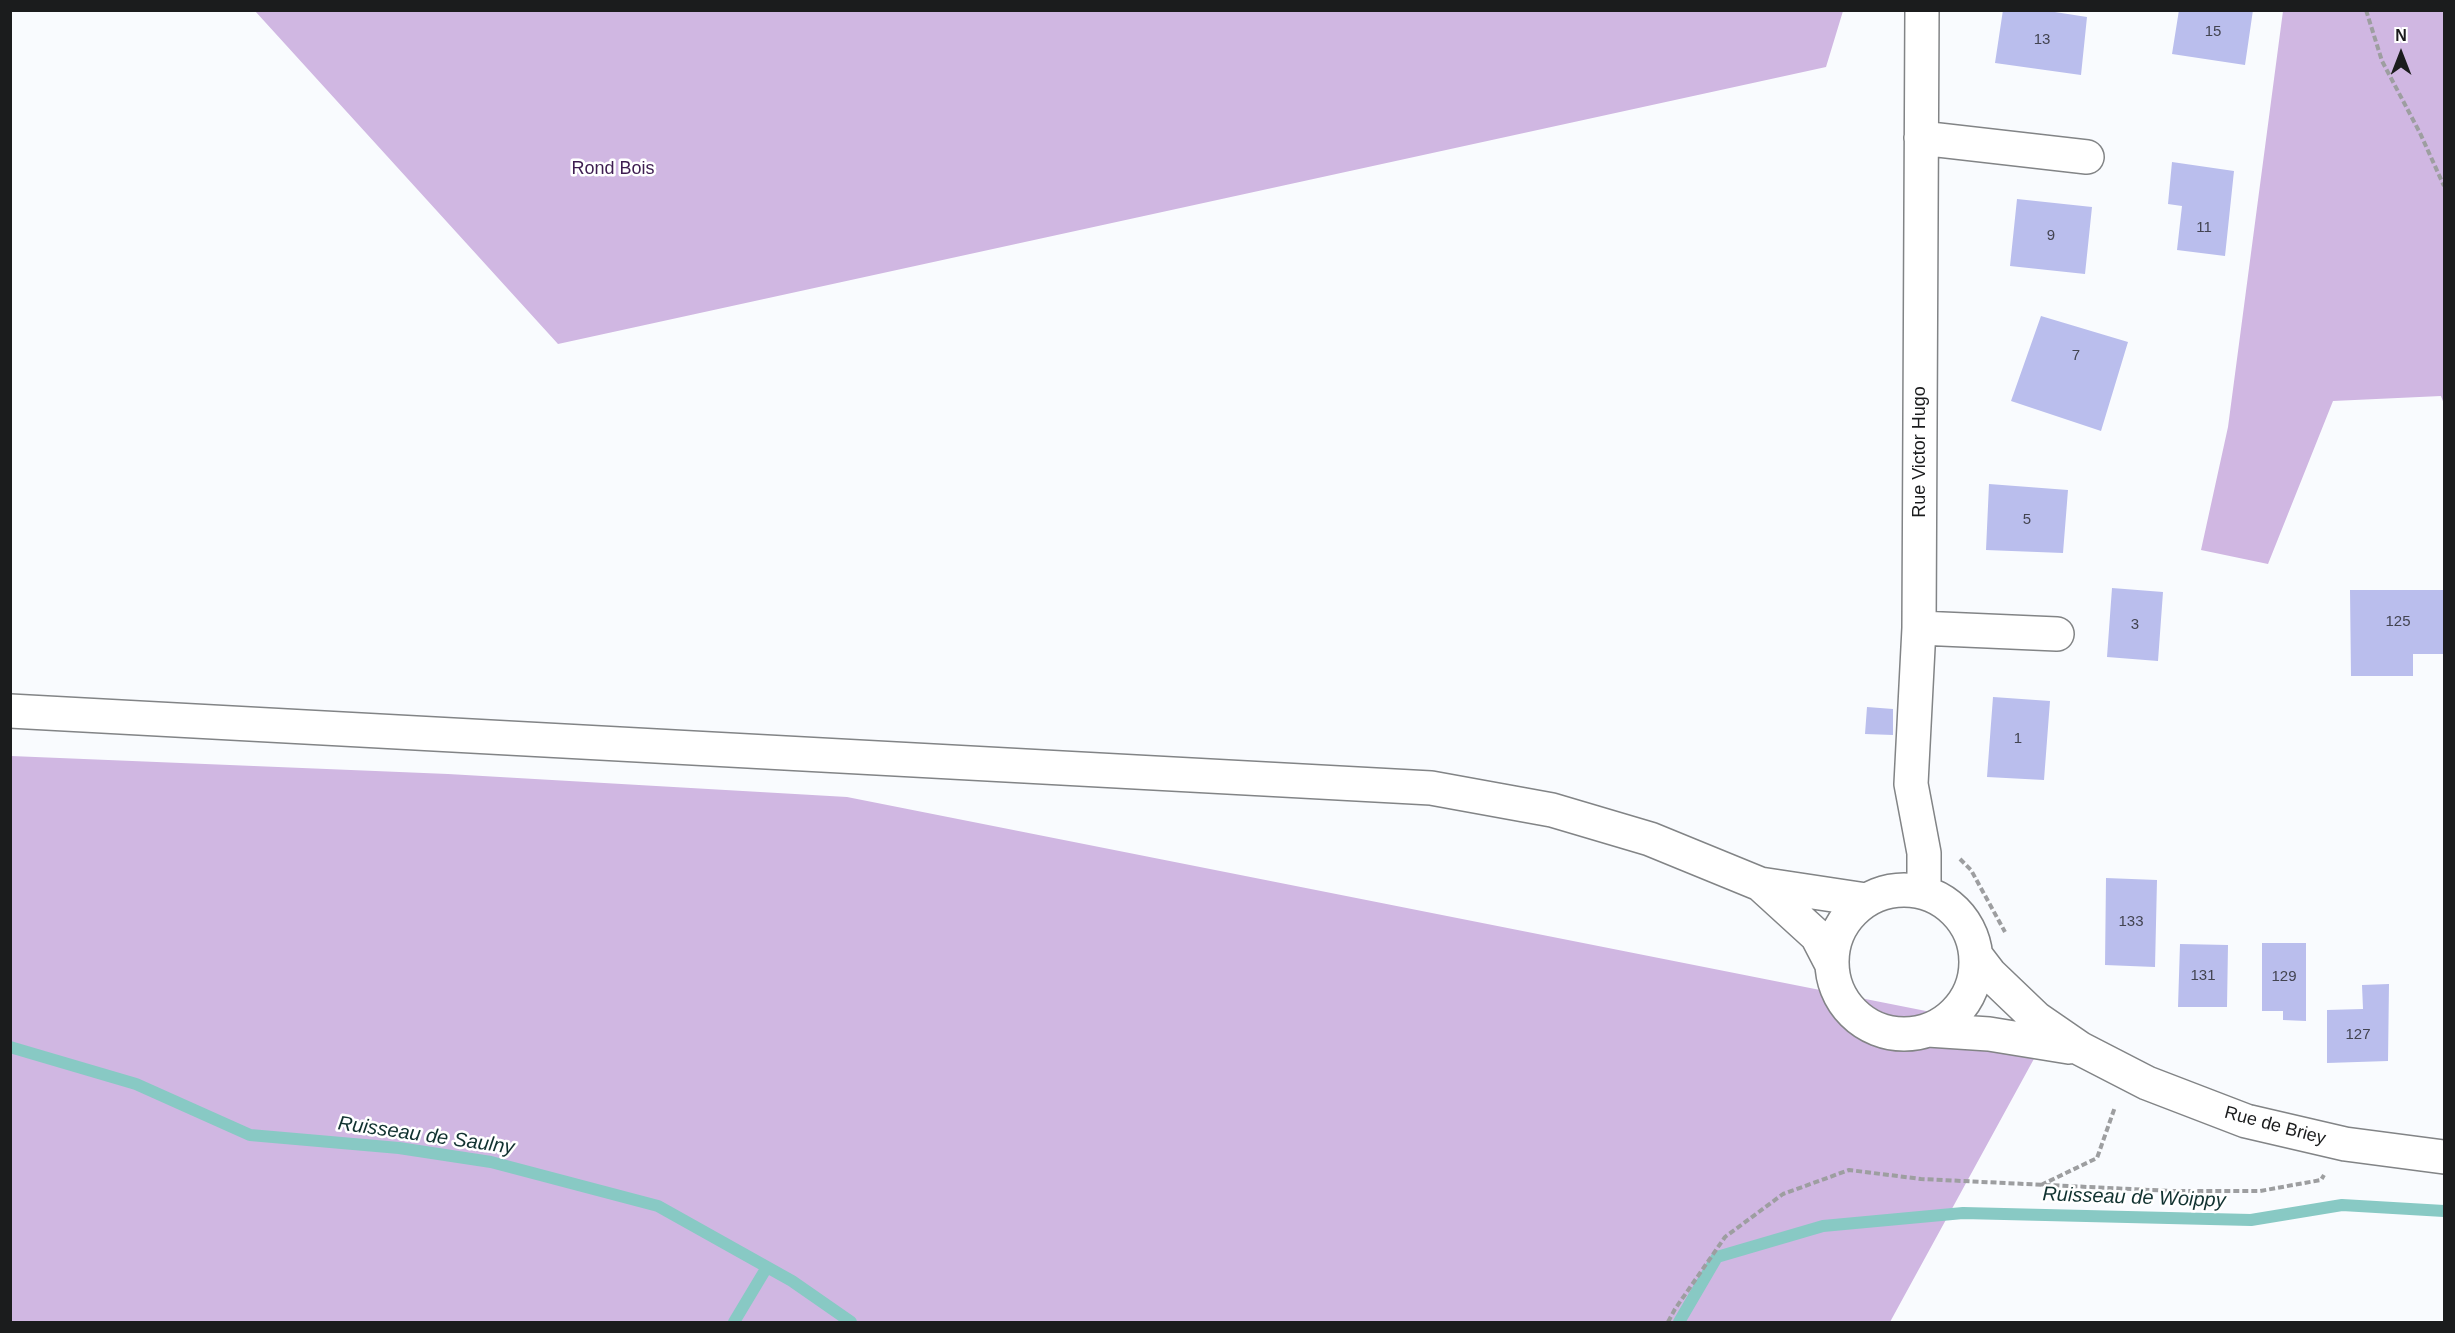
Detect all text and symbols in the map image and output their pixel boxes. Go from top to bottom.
house number: 15 [2205,23,2221,41]
north arrow [2371,24,2431,84]
text: N [2395,27,2407,44]
house number: 13 [2034,31,2050,49]
park label: Rond Bois [571,158,655,180]
house number: 11 [2196,219,2212,237]
house number: 9 [2047,227,2055,245]
house number: 7 [2072,347,2080,365]
street label: Rue Victor Hugo [1909,386,1931,518]
house number: 5 [2023,511,2031,529]
house number: 125 [2385,613,2411,631]
house number: 3 [2131,616,2139,634]
house number: 1 [2014,730,2022,748]
house number: 133 [2118,913,2144,931]
house number: 131 [2190,967,2216,985]
house number: 129 [2271,968,2297,986]
house number: 127 [2345,1026,2371,1044]
street label: Rue de Briey [2222,1102,2328,1150]
water label: Ruisseau de Saulny [336,1112,516,1160]
water label: Ruisseau de Woippy [2042,1183,2226,1213]

